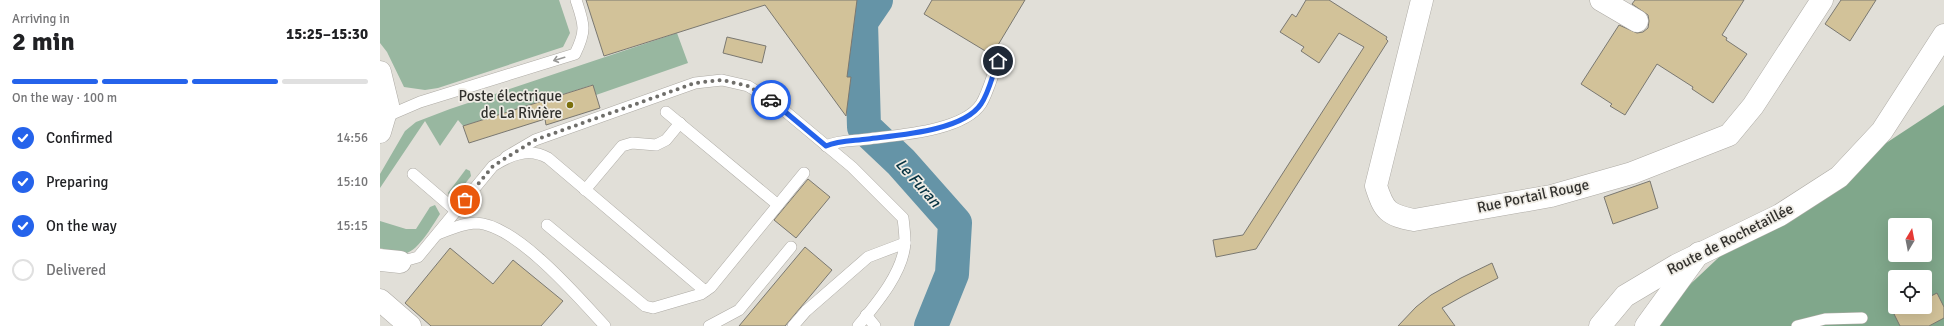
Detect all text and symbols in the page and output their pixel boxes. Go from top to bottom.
text: Arriving in [12,11,70,27]
text: 15:25–15:30 [286,25,368,43]
text: 2 min [12,26,75,58]
pin [981,44,1015,78]
icon: home [987,50,1009,72]
one-way arrow [552,56,565,63]
courier [751,80,791,120]
place label: Poste électrique de La Rivière [459,87,562,122]
icon: car [760,89,782,111]
text: On the way · 100 m [12,90,117,106]
marker: Poste électrique de La Rivière [565,100,575,110]
icon: check [12,127,34,149]
text: Confirmed [46,129,113,147]
text: 14:56 [336,130,368,146]
water label: Le Furan [891,154,946,212]
icon: check [12,171,34,193]
text: Preparing [46,173,109,191]
text: 15:10 [336,174,368,190]
street label: Rue Portail Rouge [1475,175,1591,217]
pin [448,183,482,217]
icon: bag [454,189,476,211]
street label: Route de Rochetaillée [1664,199,1796,279]
icon: check [12,215,34,237]
text: On the way [46,217,117,235]
text: 15:15 [336,218,368,234]
north arrow [1888,218,1932,262]
map controls [1888,218,1932,314]
text: Delivered [46,261,106,279]
button: locate [1888,270,1932,314]

